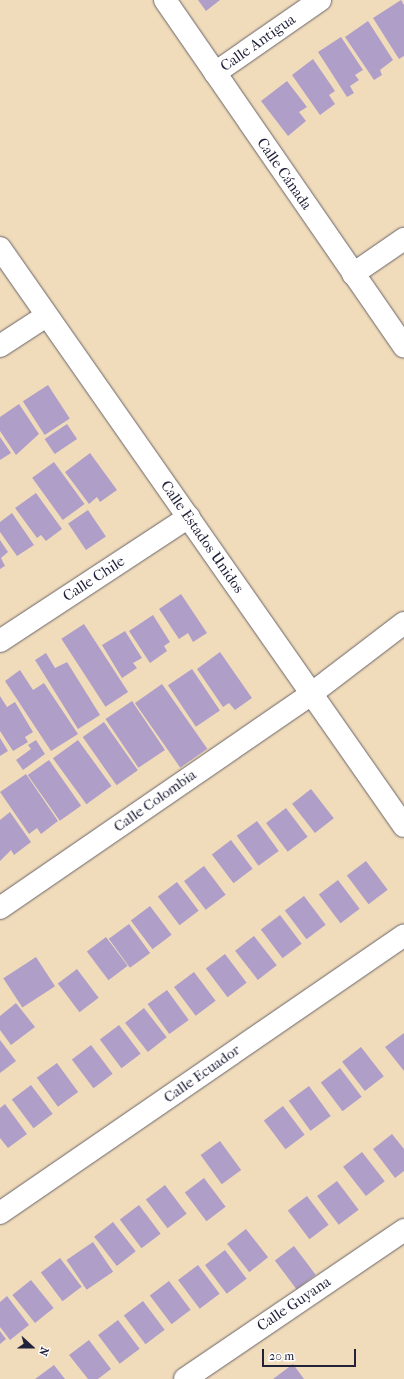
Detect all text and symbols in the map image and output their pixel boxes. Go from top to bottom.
street label: Calle Antigua [217,11,299,75]
street label: Calle Cánada [253,135,315,213]
street label: Calle Estados Unidos [156,477,248,597]
street label: Calle Chile [60,552,128,606]
street label: Calle Colombia [110,766,200,836]
street label: Calle Ecuador [160,1041,244,1107]
street label: Calle Guyana [254,1273,334,1335]
north arrow [12,1327,52,1367]
scale bar [264,1341,358,1367]
text: N [36,1345,51,1358]
text: 20 m [269,1349,294,1363]

